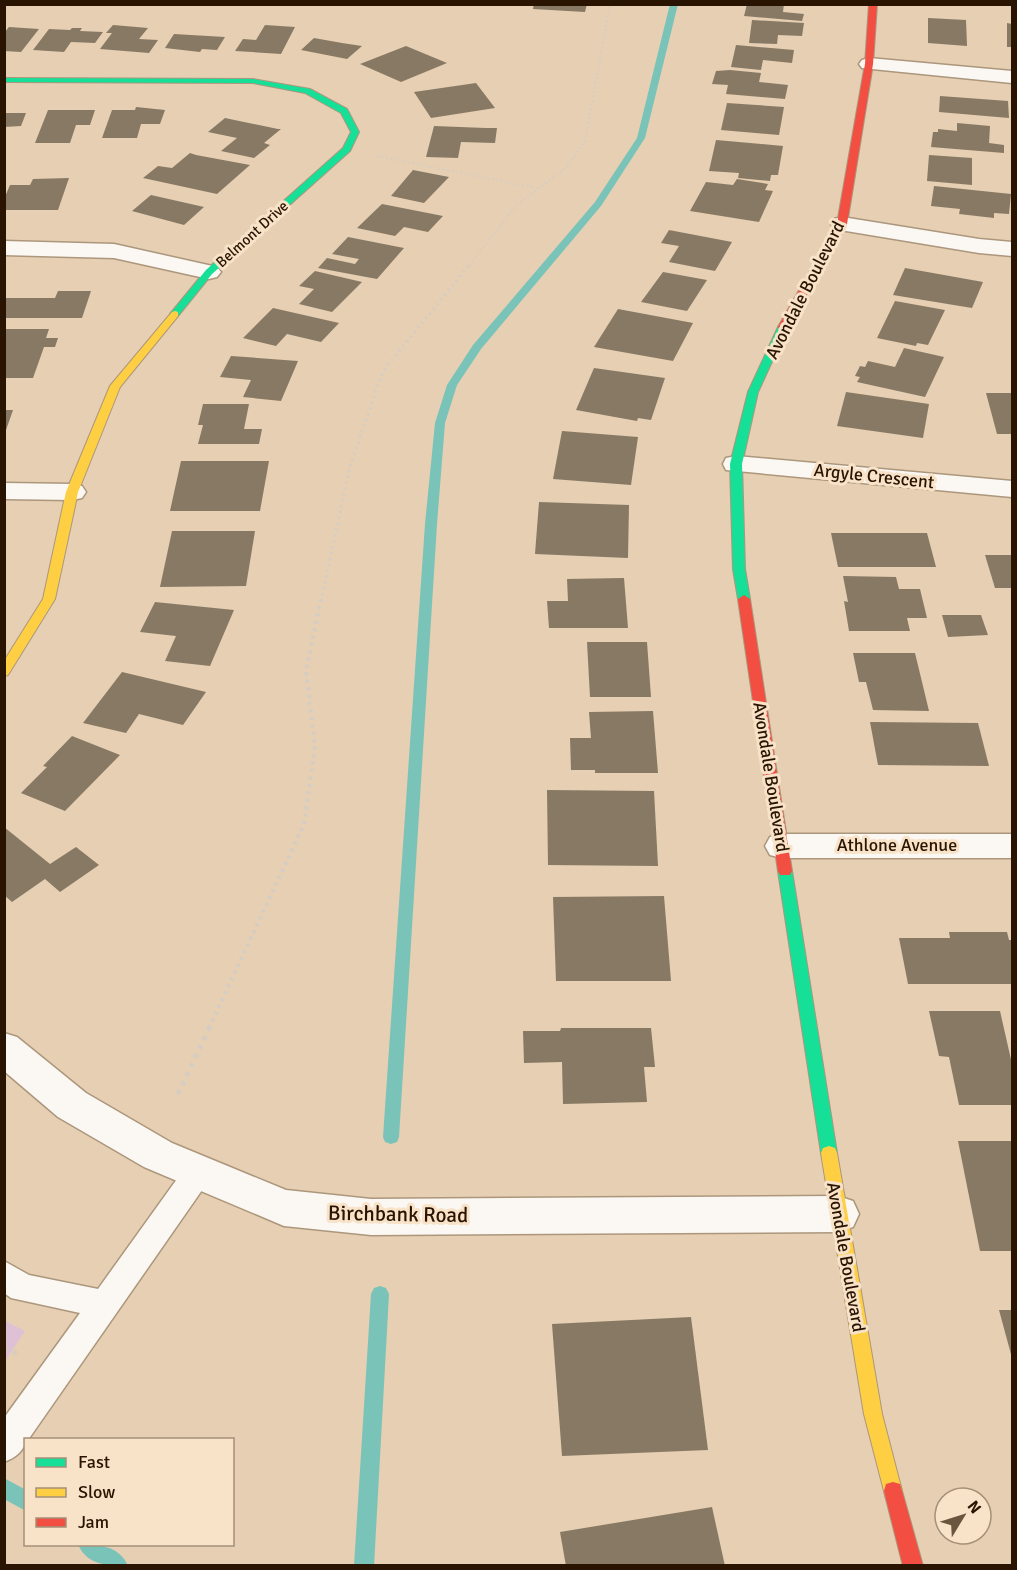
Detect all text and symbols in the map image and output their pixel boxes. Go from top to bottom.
street label: Belmont Drive [212,197,292,271]
street label: Avondale Boulevard [761,217,849,363]
street label: Argyle Crescent [813,459,935,493]
street label: Avondale Boulevard [748,700,794,854]
street label: Athlone Avenue [837,834,957,856]
street label: Avondale Boulevard [822,1180,870,1334]
street label: Birchbank Road [328,1200,468,1228]
legend [24,1438,234,1546]
text: Fast [78,1451,110,1473]
text: Slow [78,1481,115,1503]
north arrow [933,1486,993,1546]
text: N [963,1497,985,1518]
text: Jam [78,1511,109,1533]

